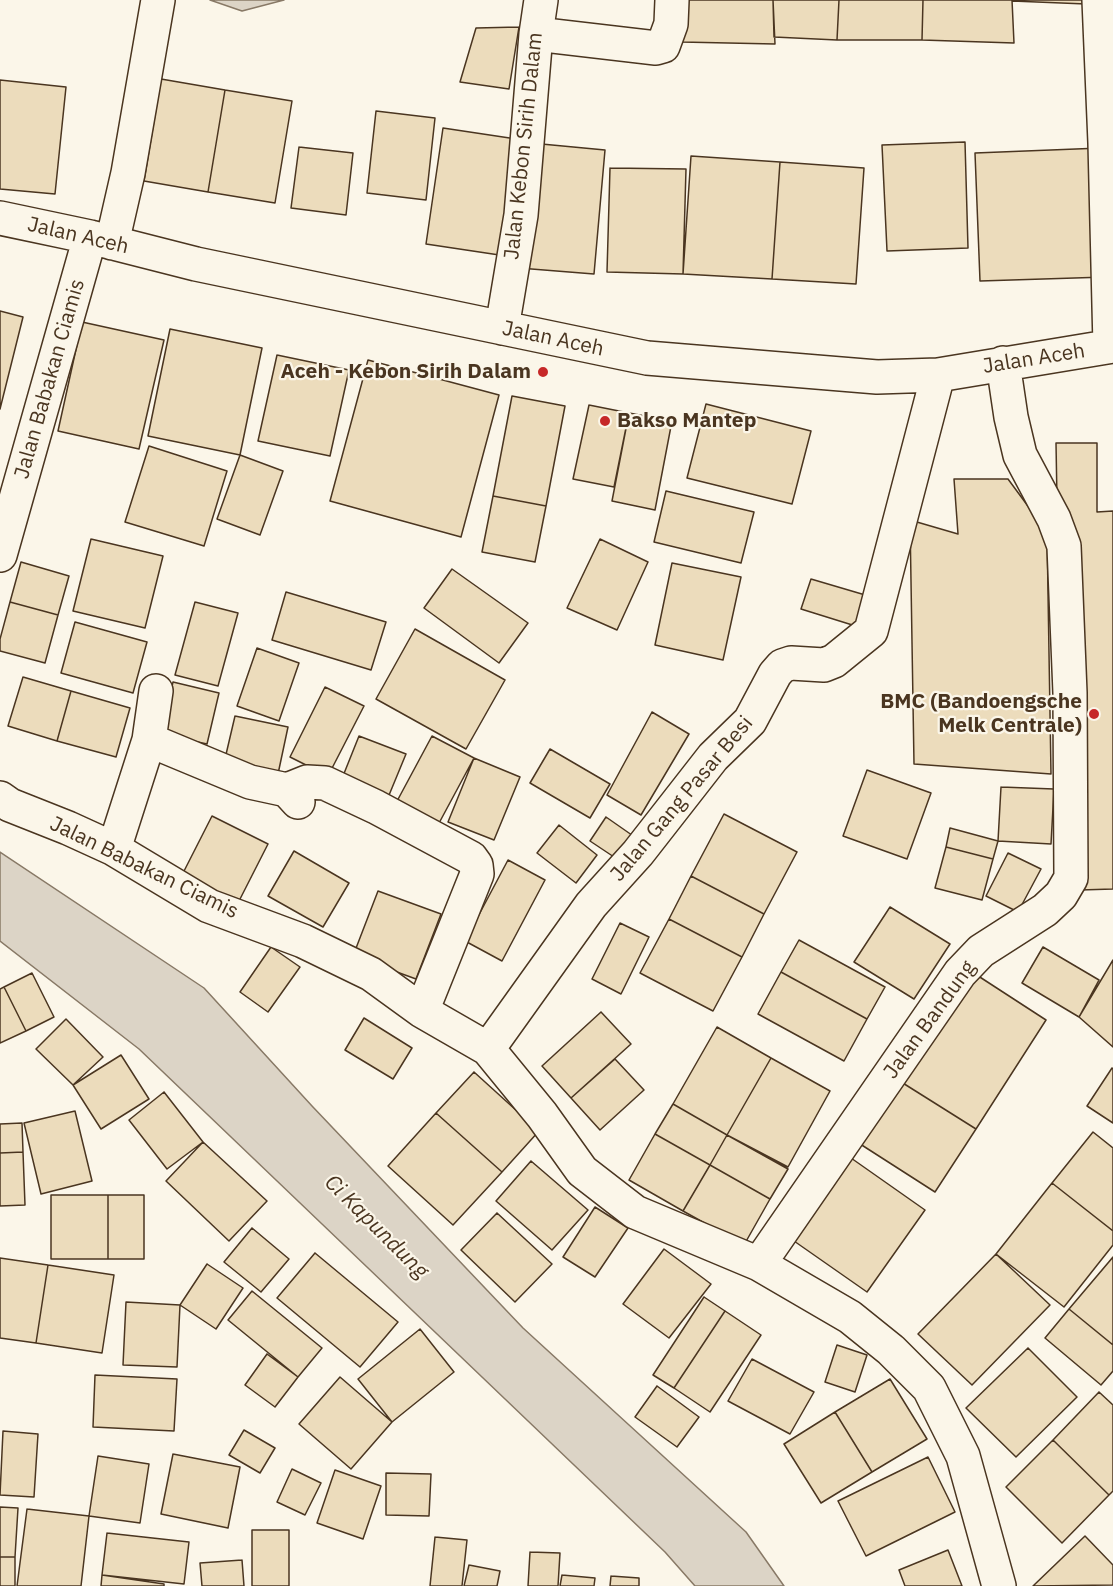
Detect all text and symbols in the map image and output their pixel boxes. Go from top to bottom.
street label: Jalan Kebon Sirih Dalam [500,31,548,261]
street label: Jalan Aceh [25,212,131,260]
street label: Jalan Babakan Ciamis [9,276,91,482]
street label: Jalan Aceh [500,316,606,362]
street label: Jalan Aceh [981,338,1087,380]
place label: Aceh - Kebon Sirih Dalam [280,359,531,385]
marker: Aceh - Kebon Sirih Dalam [536,365,550,379]
place label: Bakso Mantep [617,408,756,434]
marker: Bakso Mantep [598,414,612,428]
place label: BMC (Bandoengsche Melk Centrale) [880,689,1082,739]
marker: BMC (Bandoengsche Melk Centrale) [1087,707,1101,721]
street label: Jalan Gang Pasar Besi [605,711,759,887]
street label: Jalan Babakan Ciamis [46,811,242,925]
street label: Jalan Bandung [879,956,981,1084]
water label: Ci Kapundung [319,1170,433,1284]

